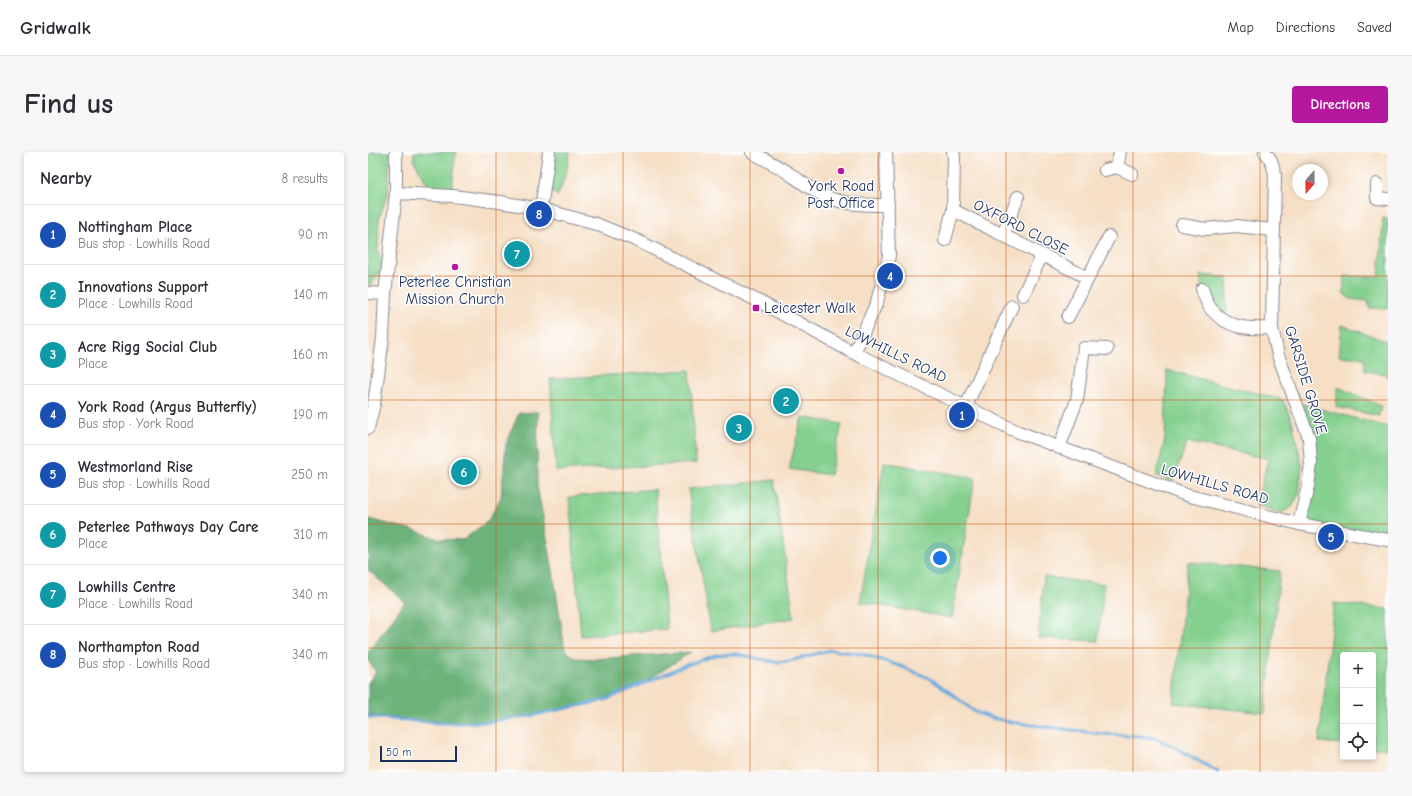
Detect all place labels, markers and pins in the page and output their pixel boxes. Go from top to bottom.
marker: York Road Post Office [836,166,846,176]
place label: York Road Post Office [807,177,875,212]
pin: 8 [526,199,552,229]
pin: 7 [504,239,530,269]
pin: 4 [877,261,903,291]
marker: Peterlee Christian Mission Church [450,262,460,272]
place label: Peterlee Christian Mission Church [399,273,511,308]
place label: Leicester Walk [764,299,856,317]
marker: Leicester Walk [751,303,761,313]
pin: 2 [773,386,799,416]
pin: 1 [949,400,975,430]
pin: 3 [726,413,752,443]
pin: 6 [451,457,477,487]
pin: 5 [1318,522,1344,552]

